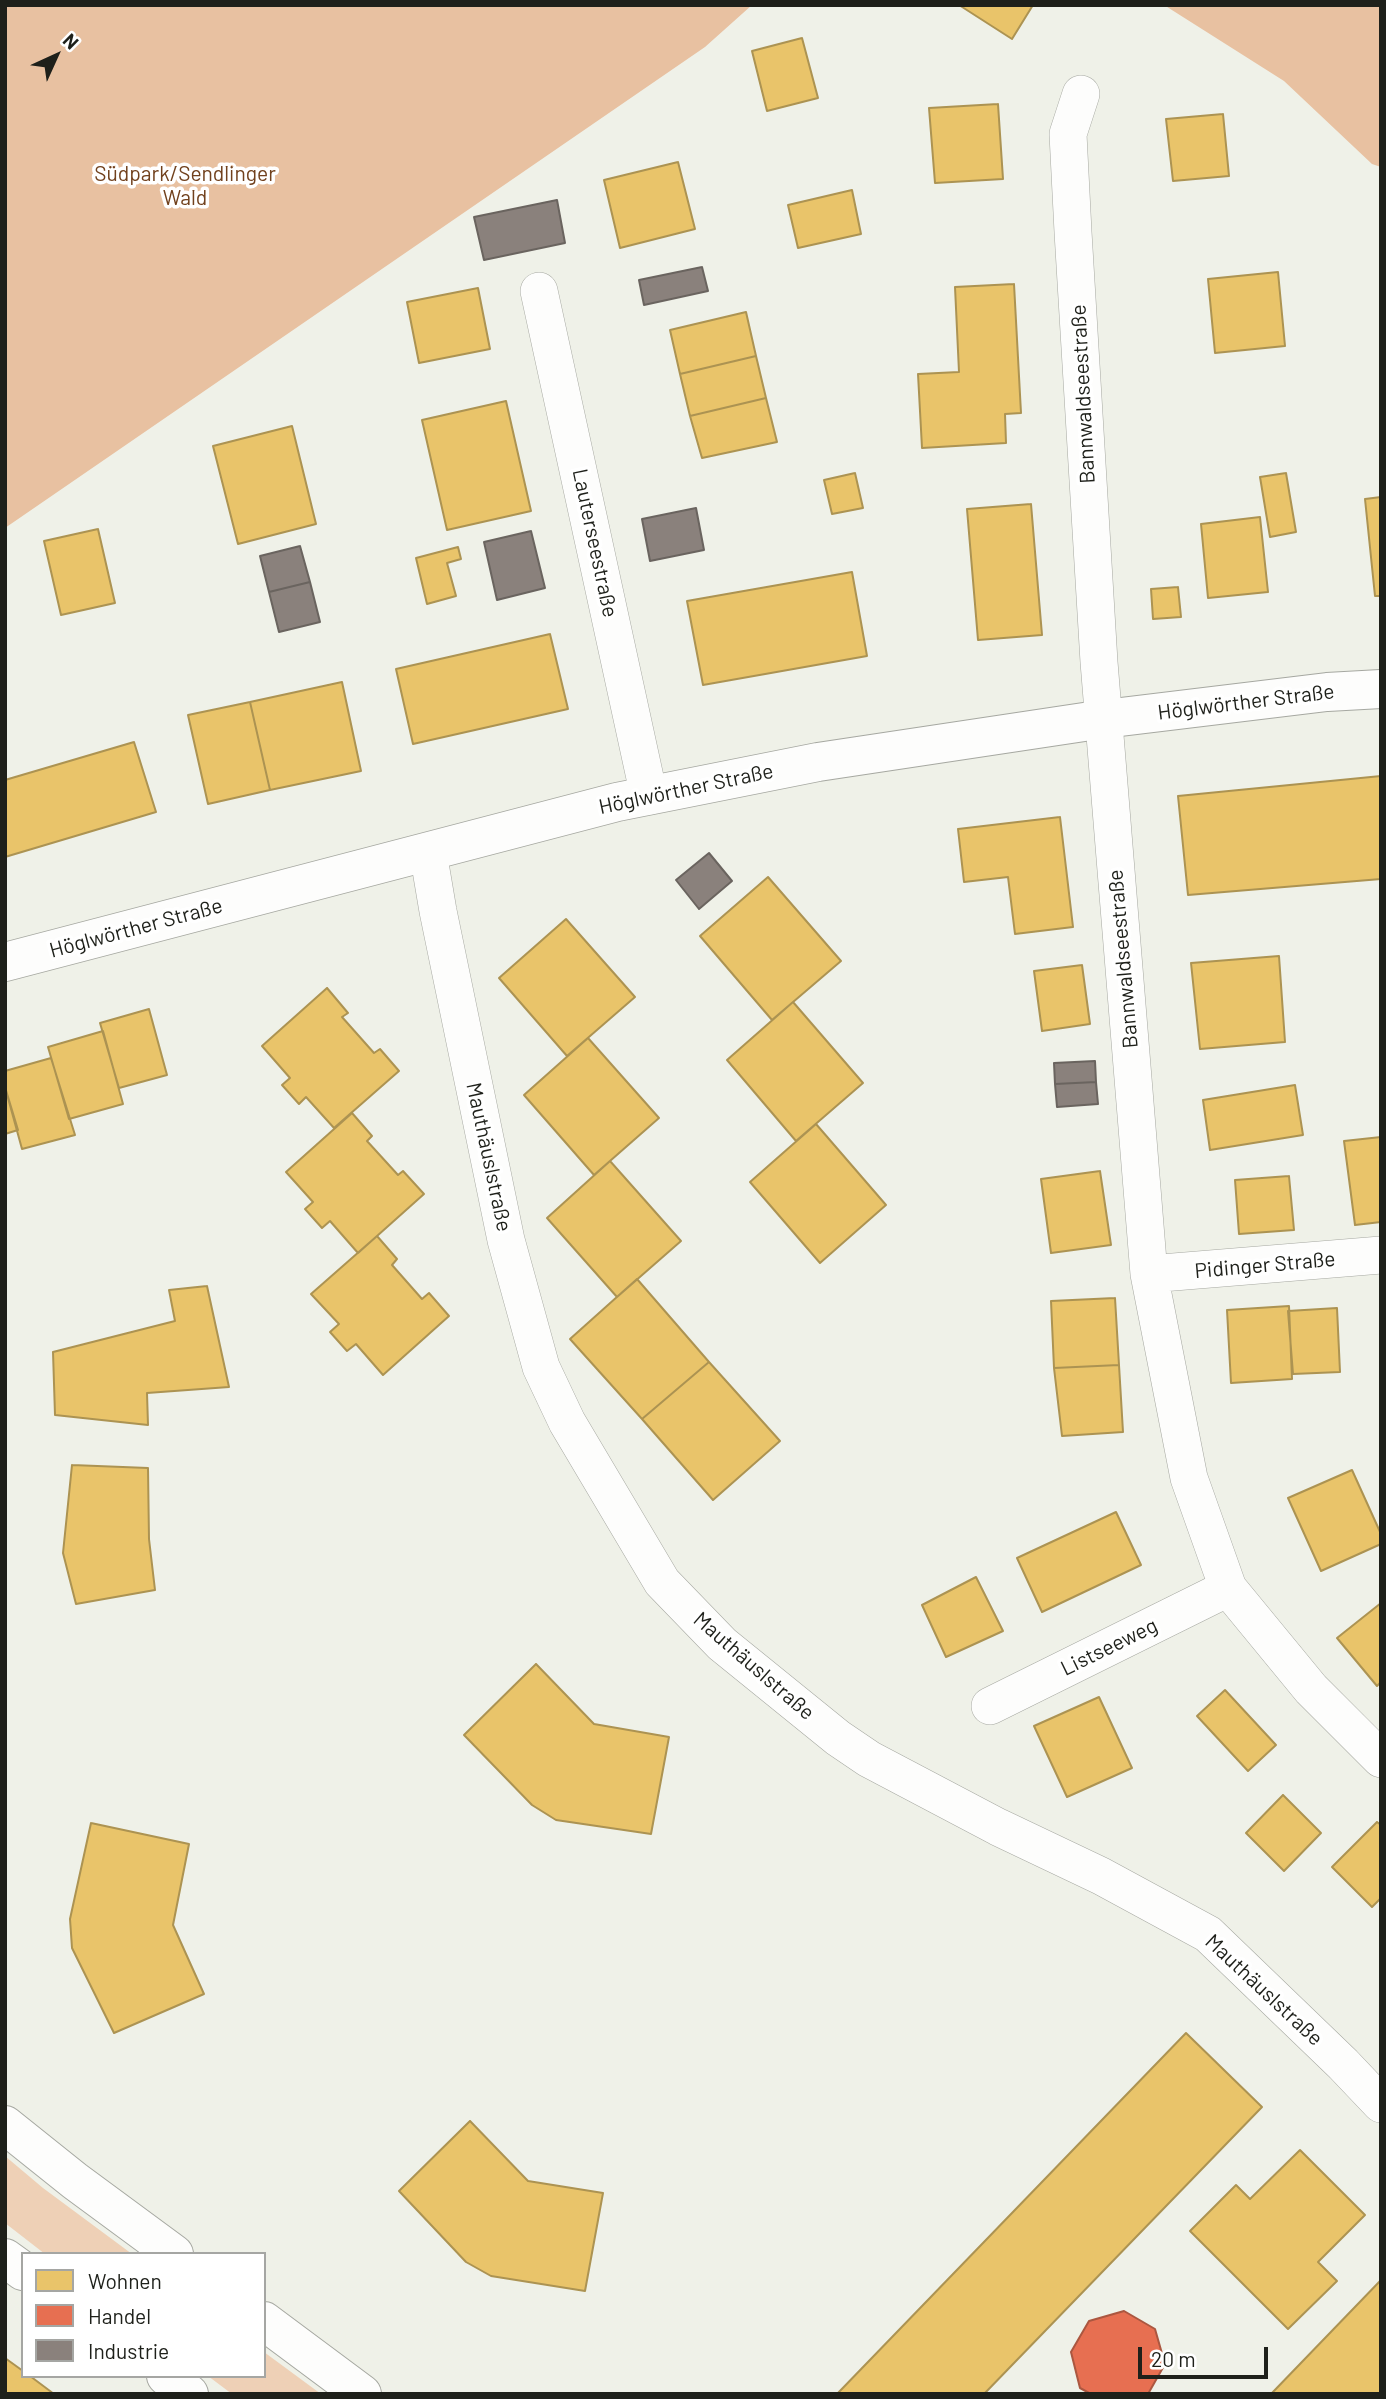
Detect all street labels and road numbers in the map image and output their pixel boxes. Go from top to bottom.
street label: Bannwaldseestraße [1066,304,1100,484]
street label: Lauterseestraße [567,466,623,620]
street label: Höglwörther Straße [1156,679,1336,725]
street label: Höglwörther Straße [596,758,776,820]
street label: Bannwaldseestraße [1103,869,1143,1049]
street label: Höglwörther Straße [47,893,225,963]
street label: Mauthäuslstraße [461,1080,517,1234]
street label: Pidinger Straße [1194,1246,1336,1284]
street label: Mauthäuslstraße [688,1607,820,1725]
street label: Listseeweg [1057,1613,1161,1681]
street label: Mauthäuslstraße [1200,1929,1328,2051]

